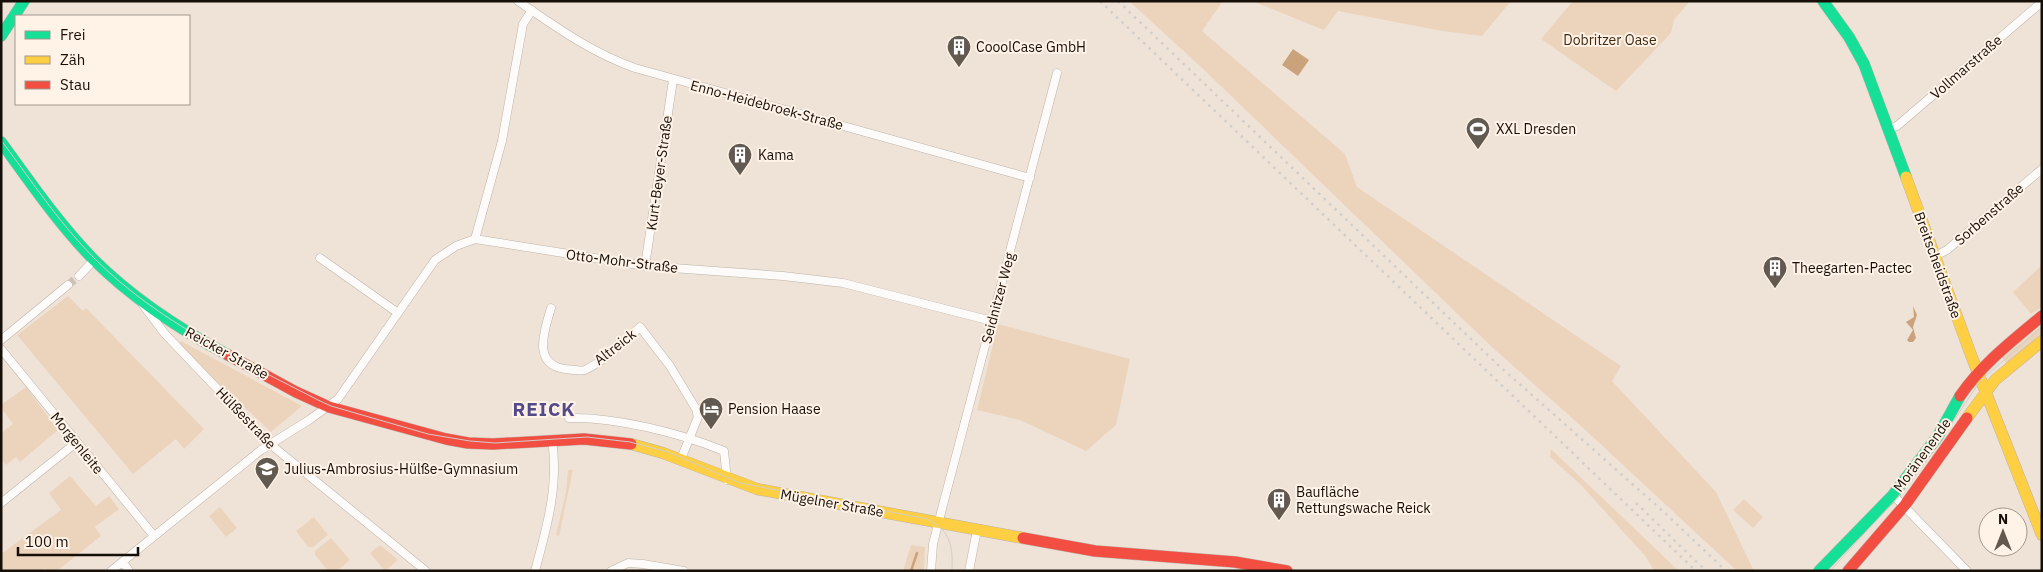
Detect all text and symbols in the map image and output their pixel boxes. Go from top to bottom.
legend [15,15,190,105]
text: Frei [60,25,86,44]
park label: Dobritzer Oase [1563,31,1657,49]
street label: Vollmarstraße [1926,31,2006,103]
building icon: CooolCase GmbH [946,34,972,68]
place label: CooolCase GmbH [976,38,1086,56]
text: Zäh [60,50,85,69]
text: Stau [60,75,91,94]
street label: Enno-Heidebroek-Straße [689,76,846,134]
street label: Kurt-Beyer-Straße [642,114,676,232]
sports icon: XXL Dresden [1465,116,1491,150]
place label: XXL Dresden [1496,120,1576,138]
building icon: Kama [727,142,753,176]
place label: Kama [758,146,794,164]
street label: Sorbenstraße [1951,179,2027,249]
street label: Breitscheidstraße [1910,209,1966,321]
street label: Otto-Mohr-Straße [565,245,679,277]
street label: Seidnitzer Weg [977,250,1019,346]
building icon: Theegarten-Pactec [1762,255,1788,289]
place label: Theegarten-Pactec [1792,259,1912,277]
street label: Reicker Straße [182,323,272,383]
street label: Altreick [590,325,640,369]
street label: Hülßestraße [212,383,280,453]
hotel icon: Pension Haase [698,396,724,430]
district label: REICK [512,397,576,421]
place label: Pension Haase [728,400,821,418]
street label: Morgenleite [47,408,108,478]
street label: Moränenende [1889,414,1955,495]
school or university icon: Julius-Ambrosius-Hülße-Gymnasium [254,456,280,490]
place label: Julius-Ambrosius-Hülße-Gymnasium [284,460,518,478]
place label: Baufläche Rettungswache Reick [1296,483,1431,517]
street label: Mügelner Straße [779,485,885,521]
building icon: Baufläche Rettungswache Reick [1266,487,1292,521]
north arrow [1978,507,2028,557]
text: N [1998,510,2008,528]
scale bar [18,524,138,556]
text: 100 m [25,532,69,551]

